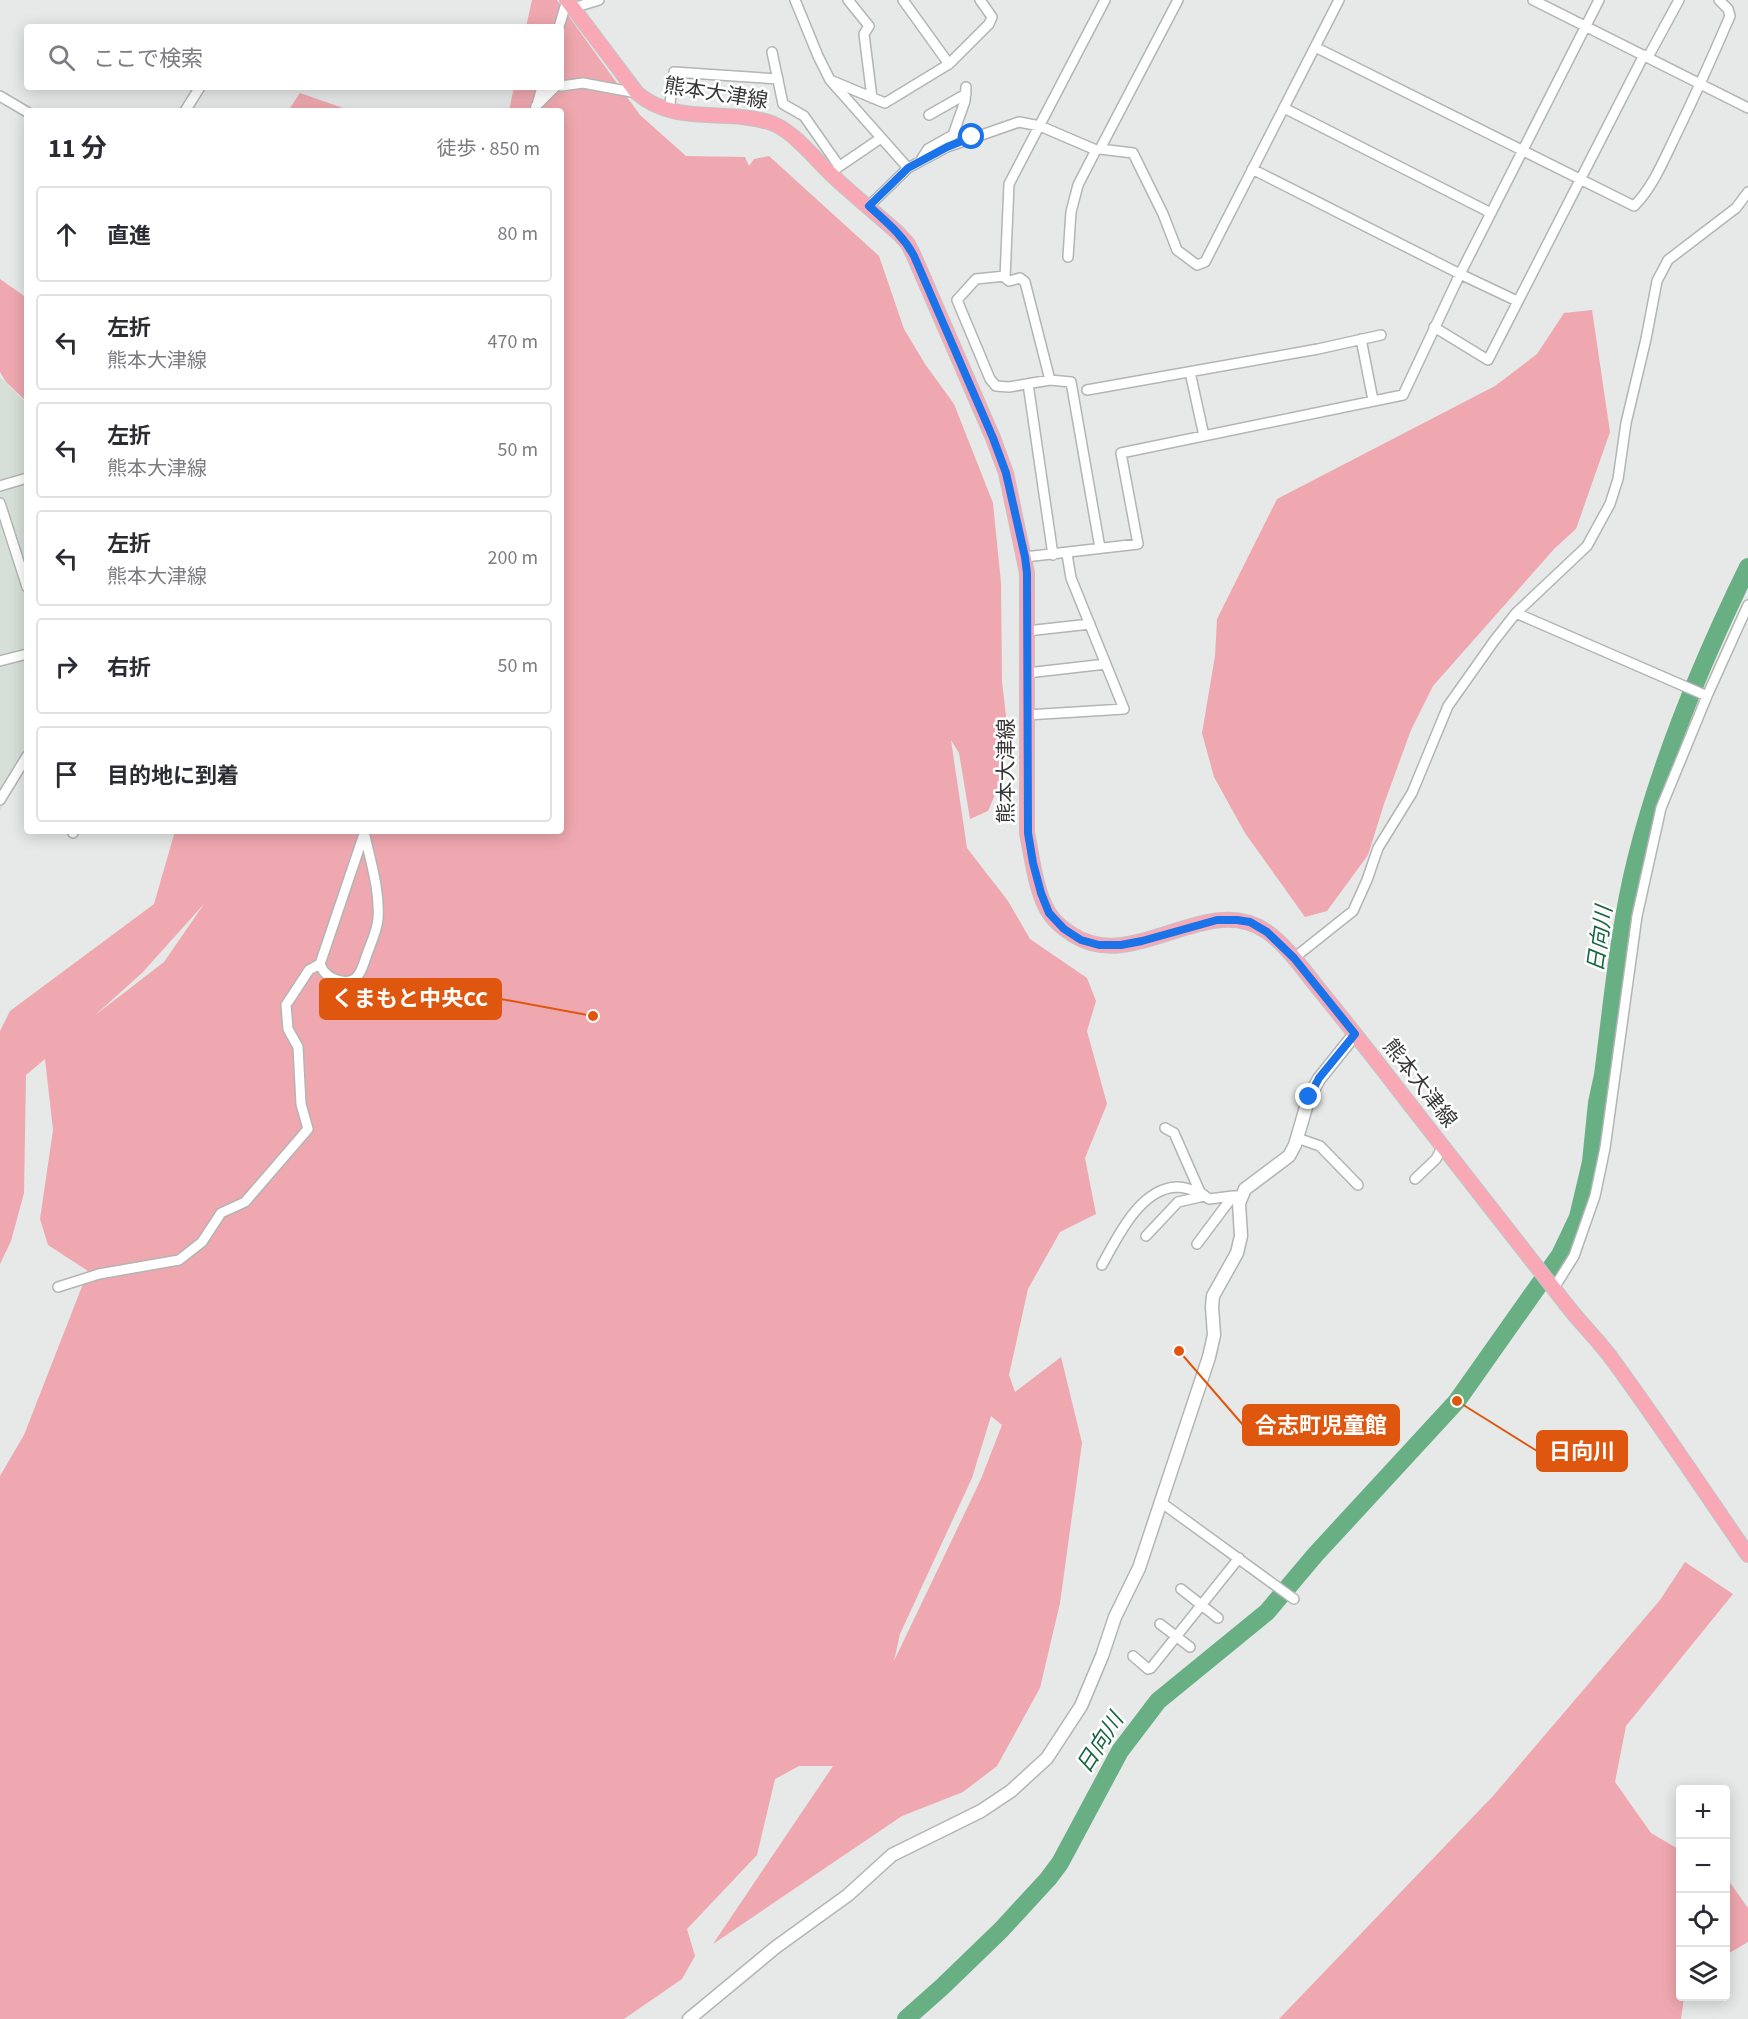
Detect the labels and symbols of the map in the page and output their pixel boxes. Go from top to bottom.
street label: 熊本大津線 [662,70,770,116]
route start [958,123,984,149]
street label: 熊本大津線 [991,719,1021,824]
water label: 日向川 [1580,902,1621,974]
callout: くまもと中央CC [320,979,501,1019]
text: くまもと中央CC [332,983,488,1015]
street label: 熊本大津線 [1376,1032,1464,1134]
route end [1295,1083,1321,1109]
callout: 合志町児童館 [1243,1405,1399,1445]
text: 合志町児童館 [1255,1410,1387,1442]
callout: 日向川 [1537,1431,1627,1471]
text: 日向川 [1549,1436,1615,1468]
water label: 日向川 [1069,1705,1132,1779]

